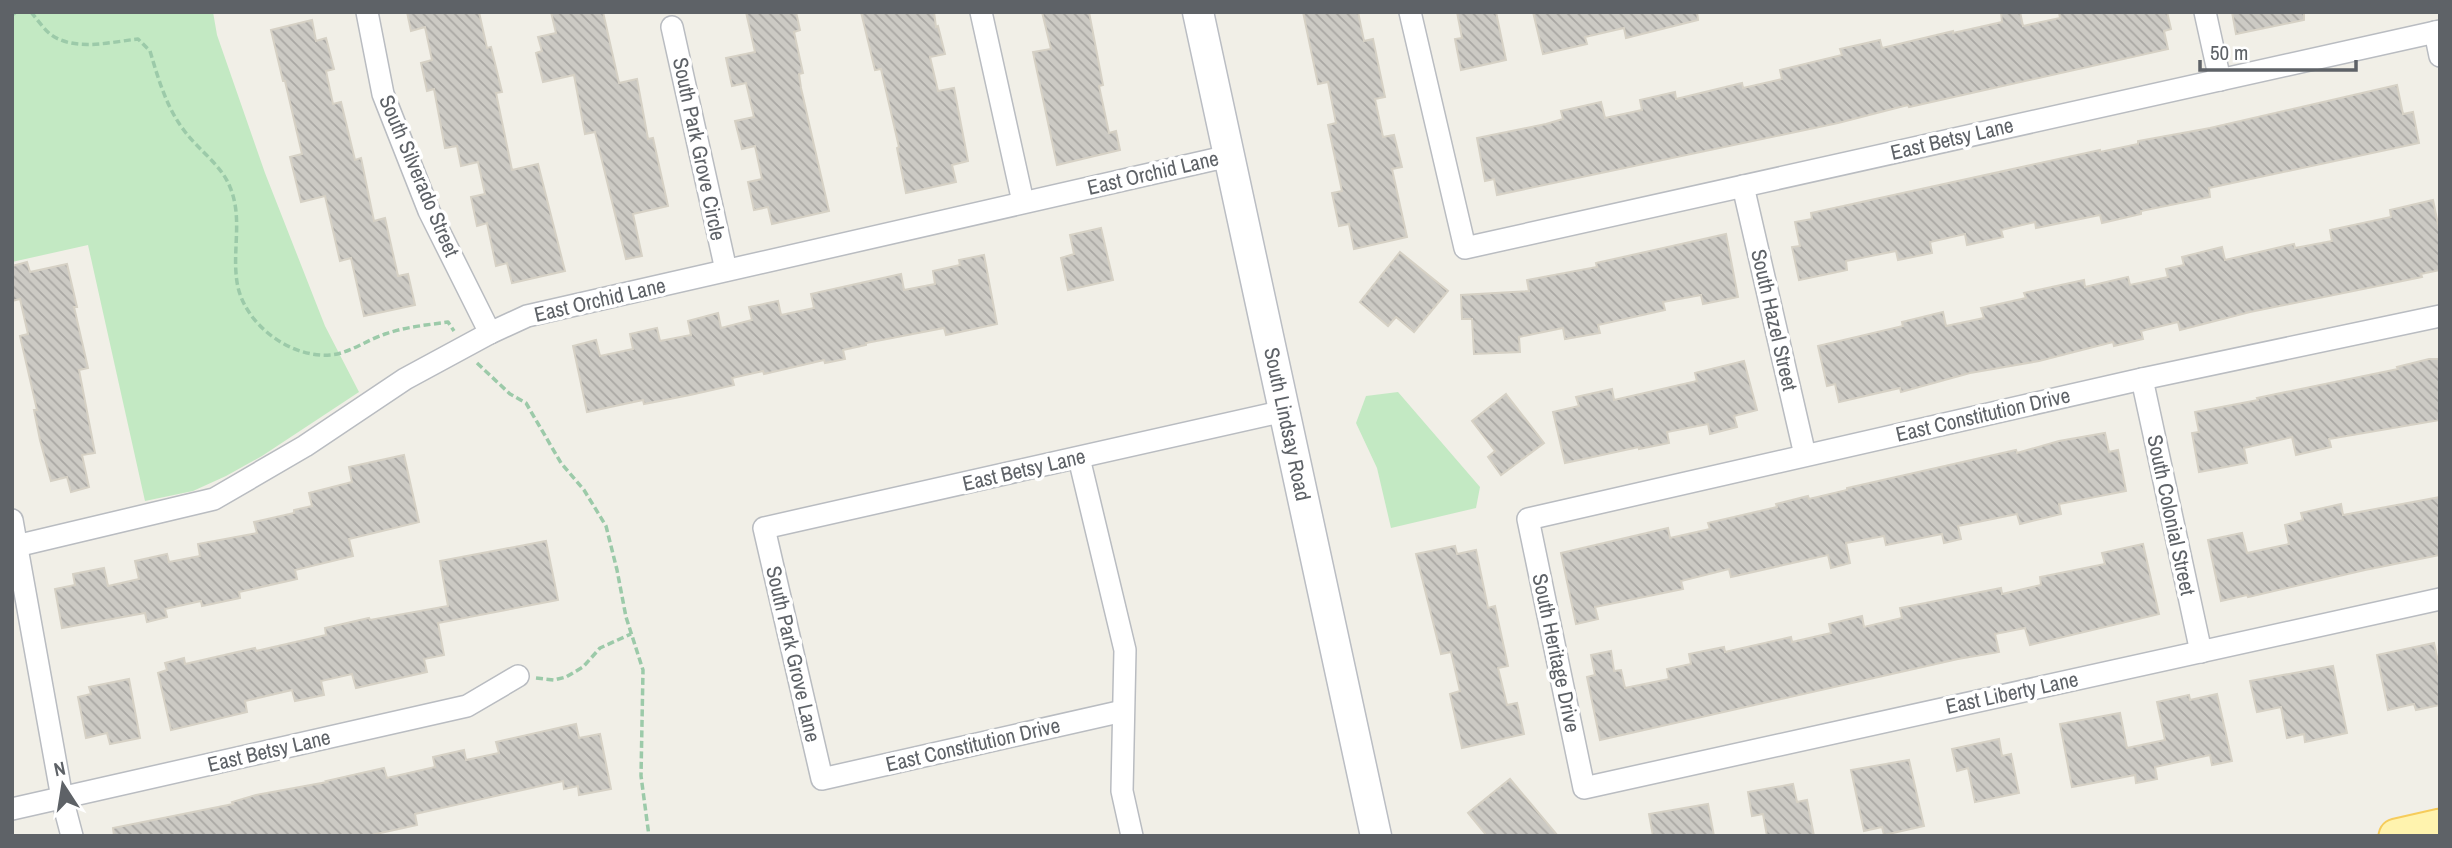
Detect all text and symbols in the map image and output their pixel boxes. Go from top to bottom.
scale bar [2200,28,2356,72]
text: 50 m [2210,38,2248,67]
street label: South Park Grove Circle [666,55,733,243]
street label: South Silverado Street [372,90,467,261]
street label: East Betsy Lane [1888,110,2016,167]
street label: East Orchid Lane [1084,143,1221,202]
street label: South Hazel Street [1744,246,1805,394]
street label: East Orchid Lane [531,270,668,329]
street label: South Lindsay Road [1257,345,1318,503]
street label: East Constitution Drive [1893,380,2073,449]
street label: South Colonial Street [2140,432,2203,598]
street label: East Betsy Lane [960,441,1088,498]
street label: South Park Grove Lane [759,563,828,745]
street label: South Heritage Drive [1525,571,1587,735]
street label: East Liberty Lane [1943,664,2081,721]
street label: East Constitution Drive [883,710,1063,779]
street label: East Betsy Lane [205,722,333,779]
north arrow [28,750,98,820]
text: N [51,754,68,782]

